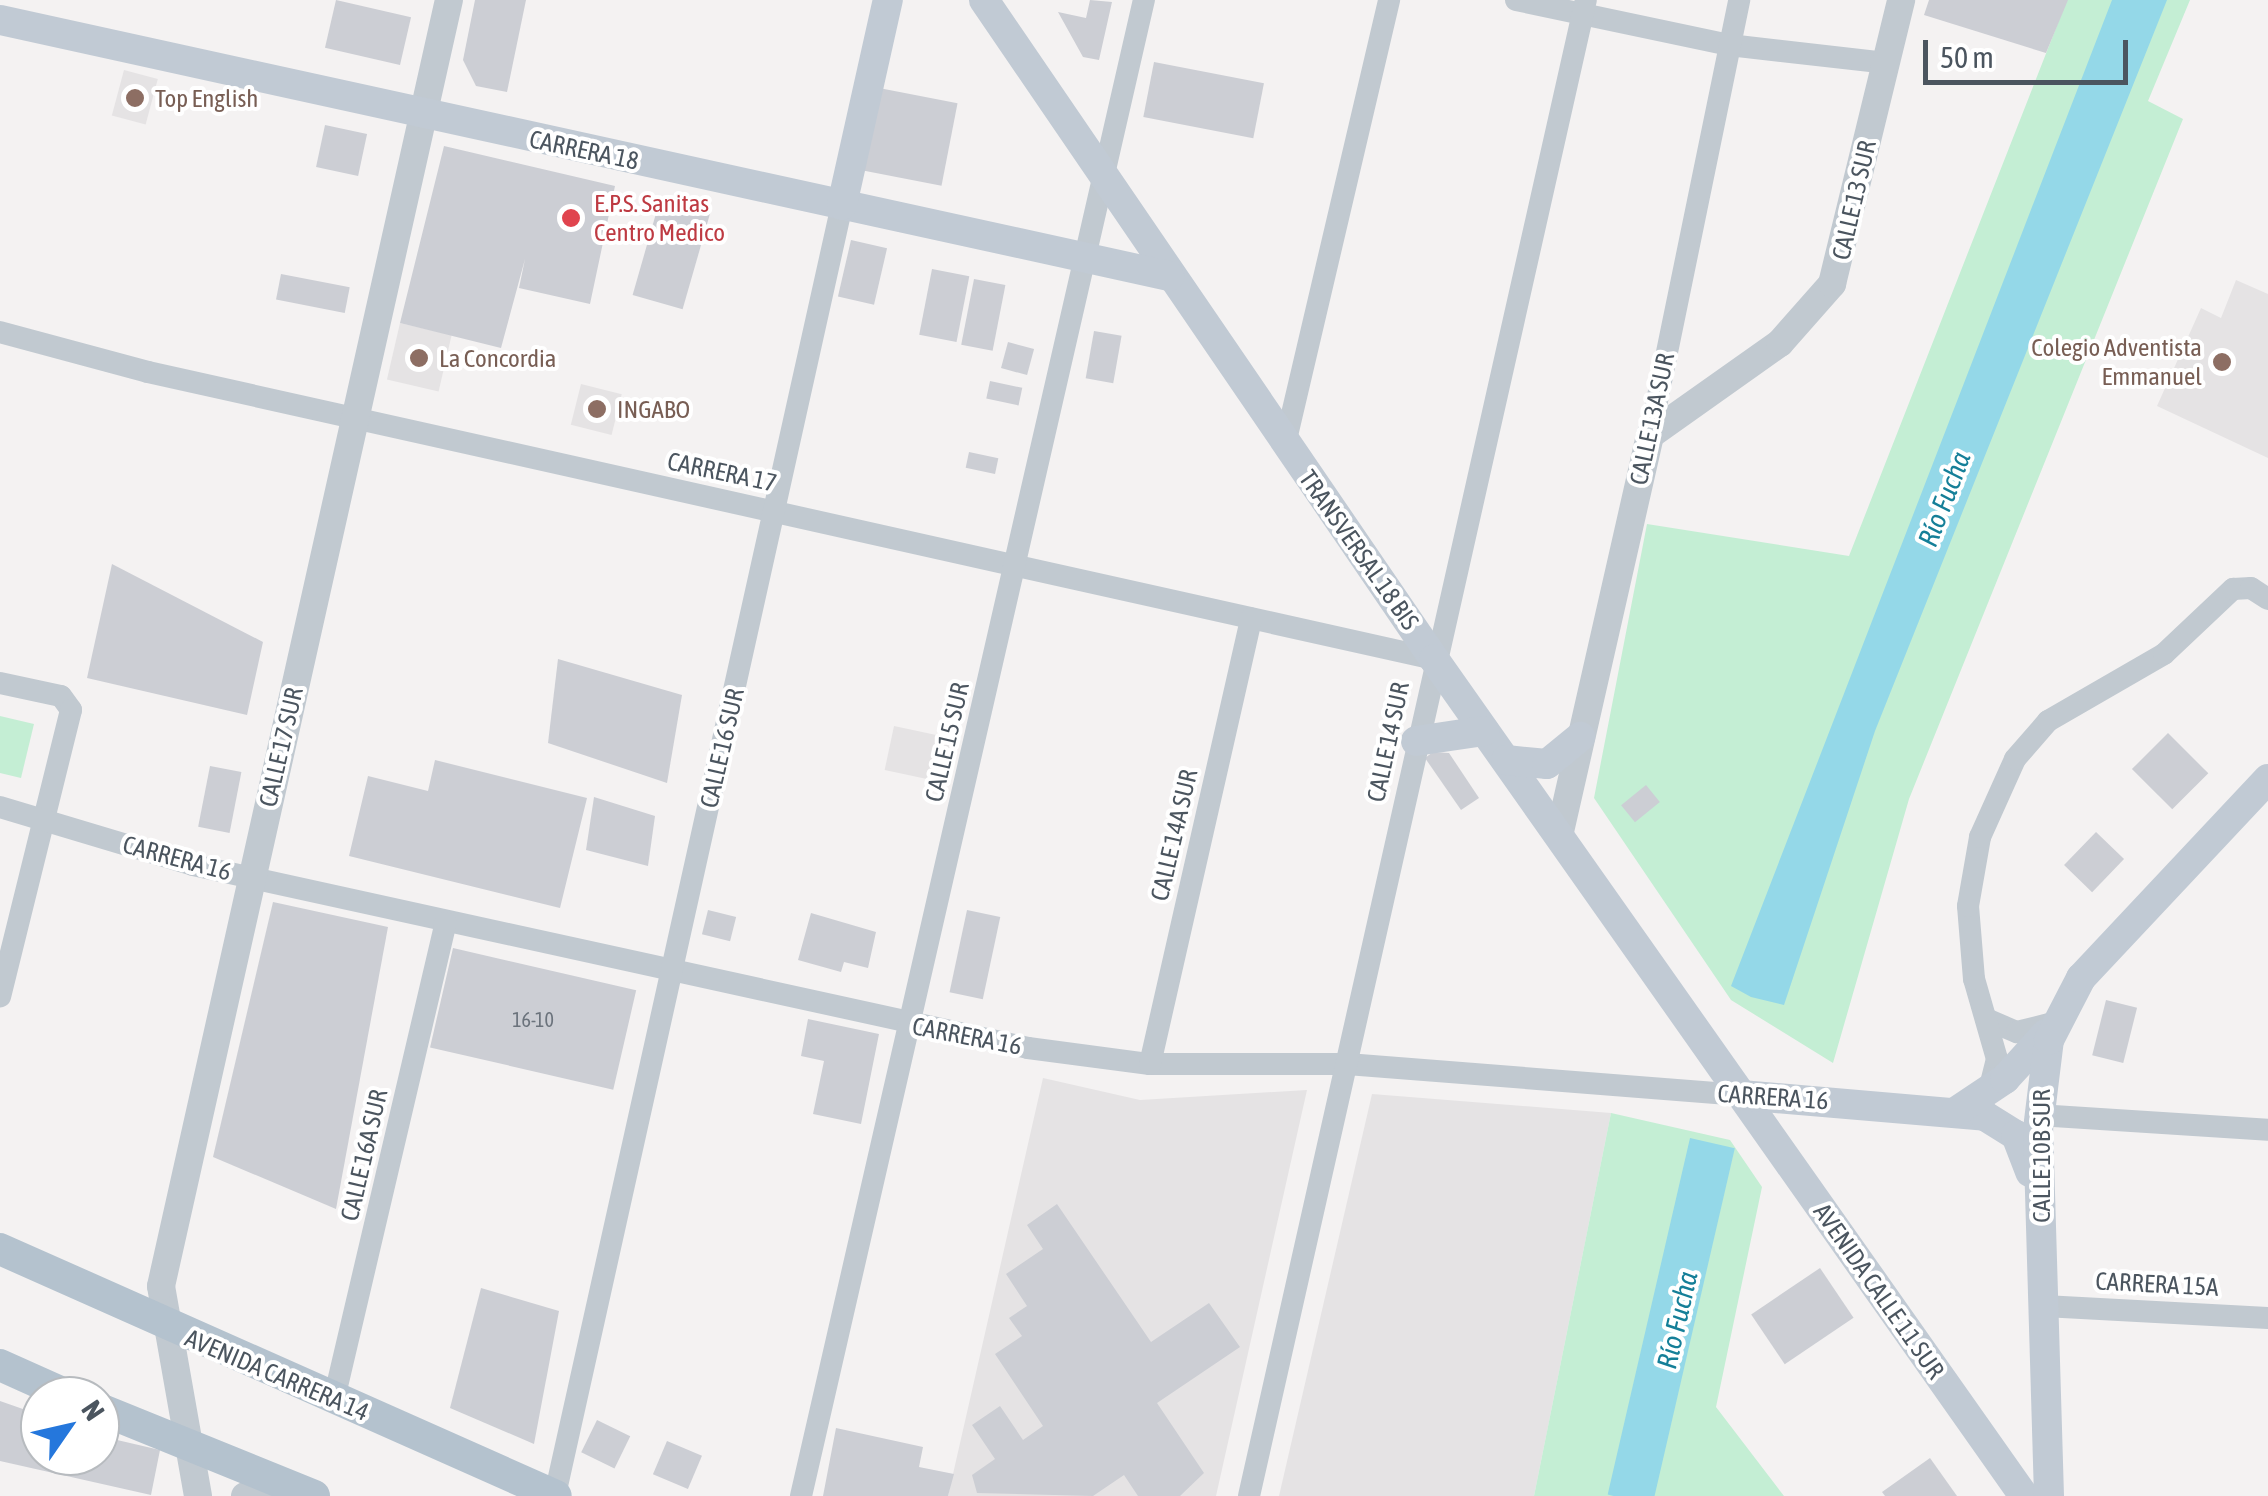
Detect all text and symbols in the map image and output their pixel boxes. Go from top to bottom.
scale bar [1928,20,2133,82]
text: 50 m [1940,40,1994,74]
place label: Top English [155,83,258,113]
marker: Top English [124,87,146,109]
street label: CARRERA 18 [527,124,641,176]
street label: CALLE 13 SUR [1826,137,1882,263]
place label: E.P.S. Sanitas Centro Medico [594,189,725,248]
marker: E.P.S. Sanitas Centro Medico [558,205,584,231]
place label: Colegio Adventista Emmanuel [2031,333,2202,392]
place label: La Concordia [439,343,556,373]
marker: La Concordia [408,347,430,369]
street label: CALLE 13A SUR [1623,350,1681,488]
marker: Colegio Adventista Emmanuel [2211,351,2233,373]
place label: INGABO [617,394,690,424]
marker: INGABO [586,398,608,420]
street label: CARRERA 17 [665,446,779,498]
water label: Río Fucha [1911,447,1977,551]
street label: TRANSVERSAL 18 BIS [1293,464,1425,636]
street label: CALLE 15 SUR [919,679,975,805]
street label: CALLE 14 SUR [1361,679,1415,805]
street label: CALLE 17 SUR [253,684,309,810]
street label: CALLE 16 SUR [694,685,750,811]
street label: CALLE 14A SUR [1144,766,1204,904]
street label: CARRERA 16 [120,829,234,887]
house number: 16-10 [512,1007,554,1031]
street label: CARRERA 16 [910,1011,1024,1061]
street label: CARRERA 16 [1717,1078,1829,1116]
street label: CALLE 16A SUR [334,1086,394,1224]
street label: CALLE 10B SUR [2026,1089,2056,1223]
street label: AVENIDA CALLE 11 SUR [1807,1198,1951,1384]
street label: CARRERA 15A [2095,1266,2219,1302]
water label: Río Fucha [1650,1268,1704,1372]
street label: AVENIDA CARRERA 14 [181,1323,373,1427]
north arrow [20,1376,120,1476]
text: N [75,1395,111,1426]

